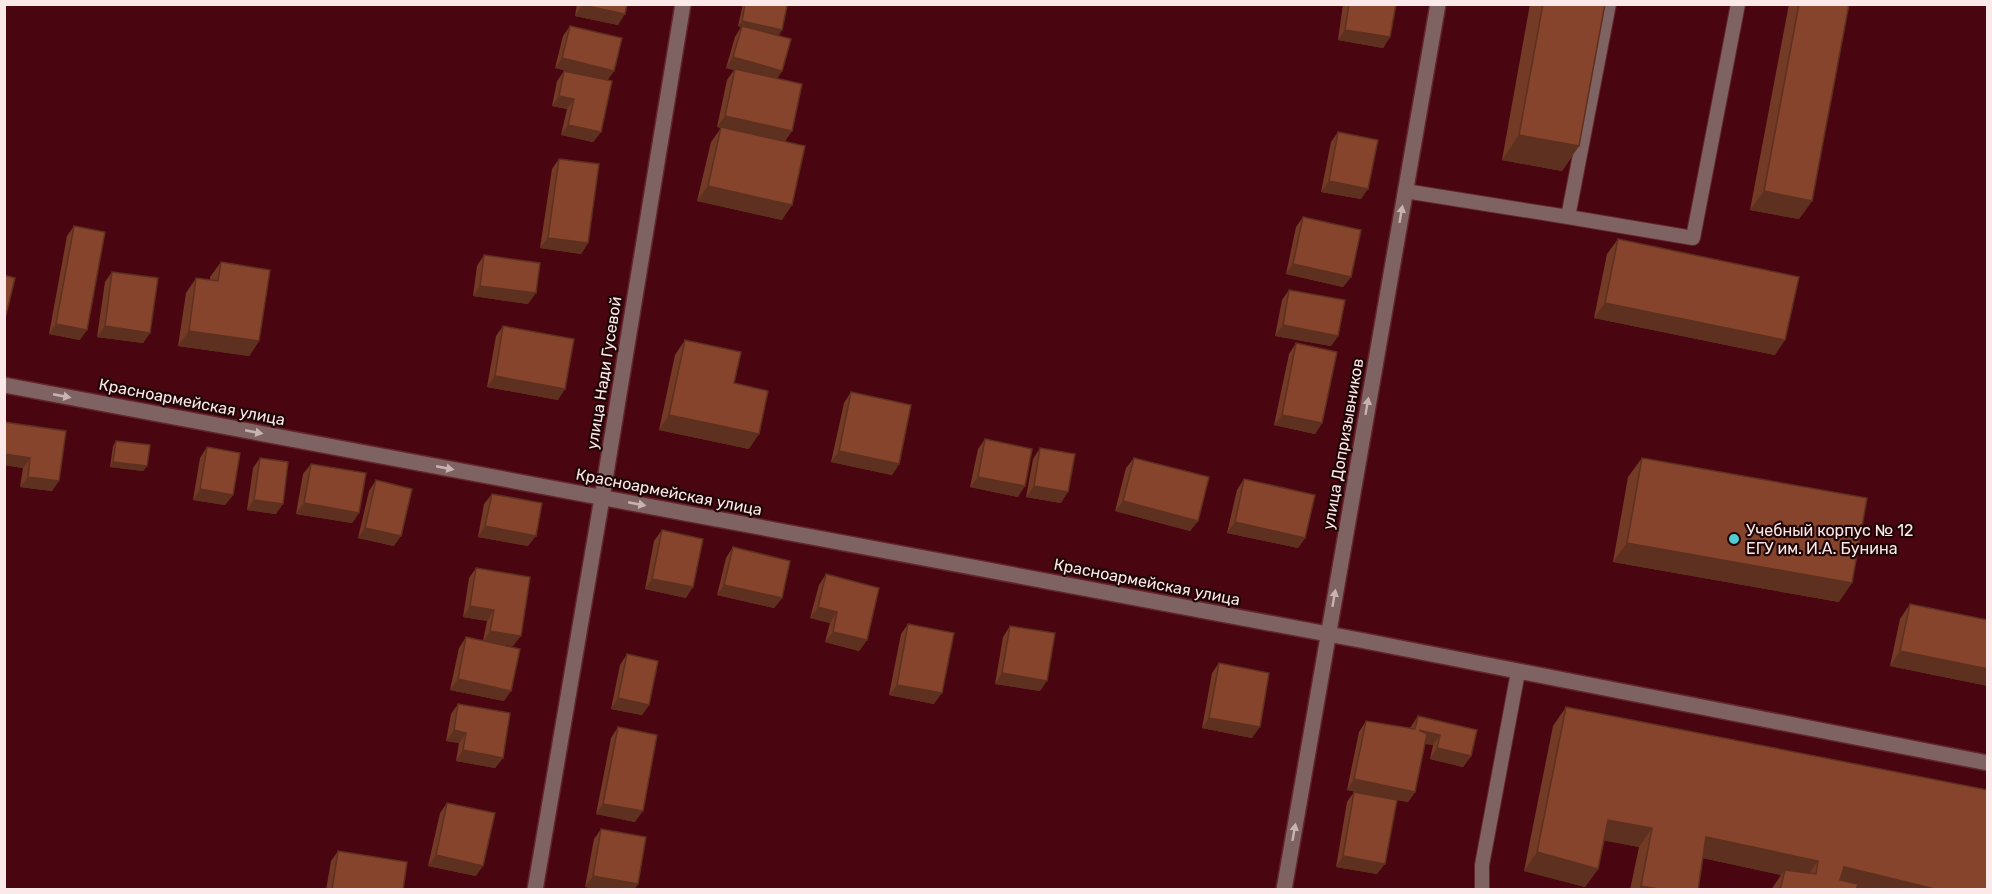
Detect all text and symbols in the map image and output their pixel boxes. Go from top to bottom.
one-way arrow [1397,204,1406,223]
street label: улица Нади Гусевой [583,295,625,451]
street label: улица Допризывников [1319,357,1367,531]
street label: Красноармейская улица [97,375,287,429]
one-way arrow [53,392,72,401]
one-way arrow [1363,397,1372,416]
one-way arrow [244,428,263,437]
one-way arrow [436,464,455,473]
street label: Красноармейская улица [574,465,764,519]
one-way arrow [628,500,647,509]
place label: Учебный корпус № 12 ЕГУ им. И.А. Бунина [1746,521,1914,558]
marker: Учебный корпус № 12 ЕГУ им. И.А. Бунина [1727,532,1741,546]
street label: Красноармейская улица [1052,555,1242,609]
one-way arrow [1330,589,1339,608]
one-way arrow [1290,822,1299,841]

